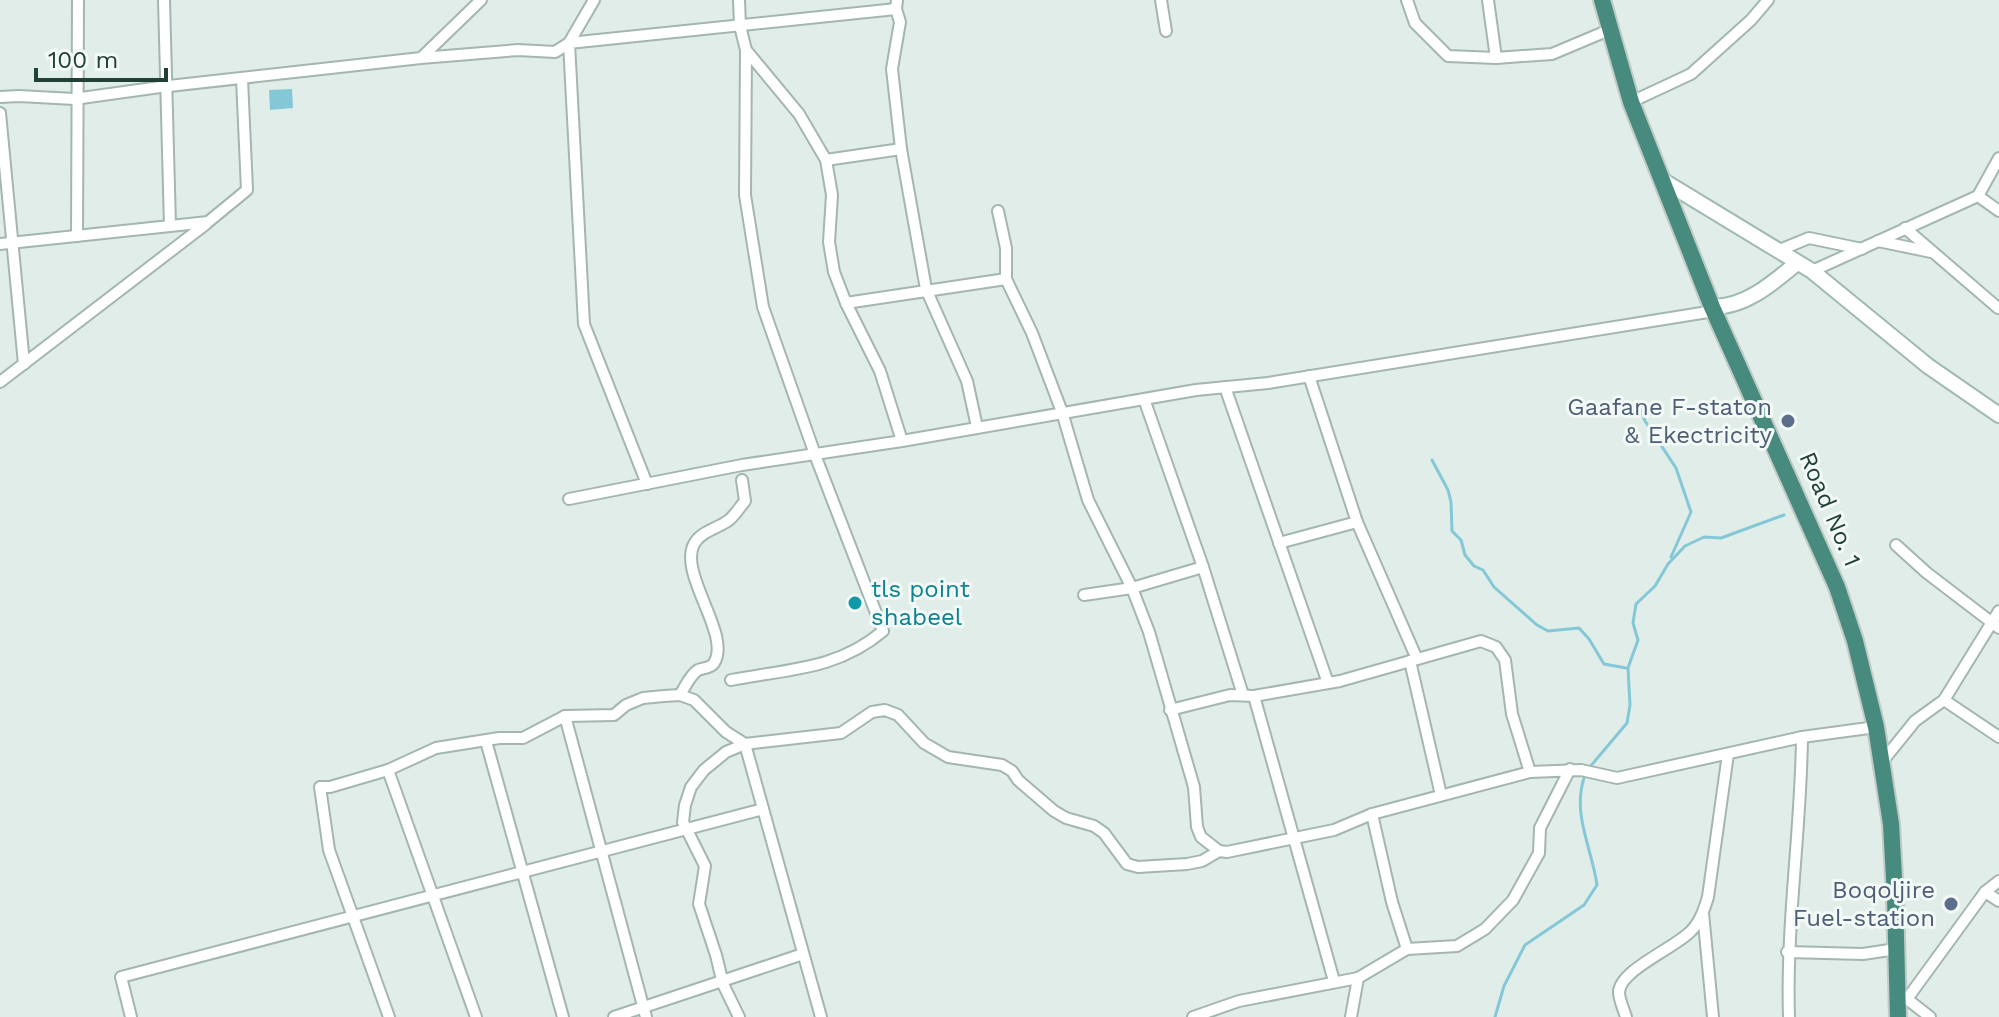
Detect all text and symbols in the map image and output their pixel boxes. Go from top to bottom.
scale bar [36,32,166,82]
text: 100 m [48,46,118,74]
place label: Gaafane F-staton & Ekectricity [1567,393,1773,449]
marker: Gaafane F-staton & Ekectricity [1779,412,1797,430]
street label: Road No. 1 [1793,448,1867,570]
place label: tls point shabeel [871,575,970,631]
marker: tls point shabeel [846,594,864,612]
place label: Boqoljire Fuel-station [1793,876,1935,932]
marker: Boqoljire Fuel-station [1942,895,1960,913]

